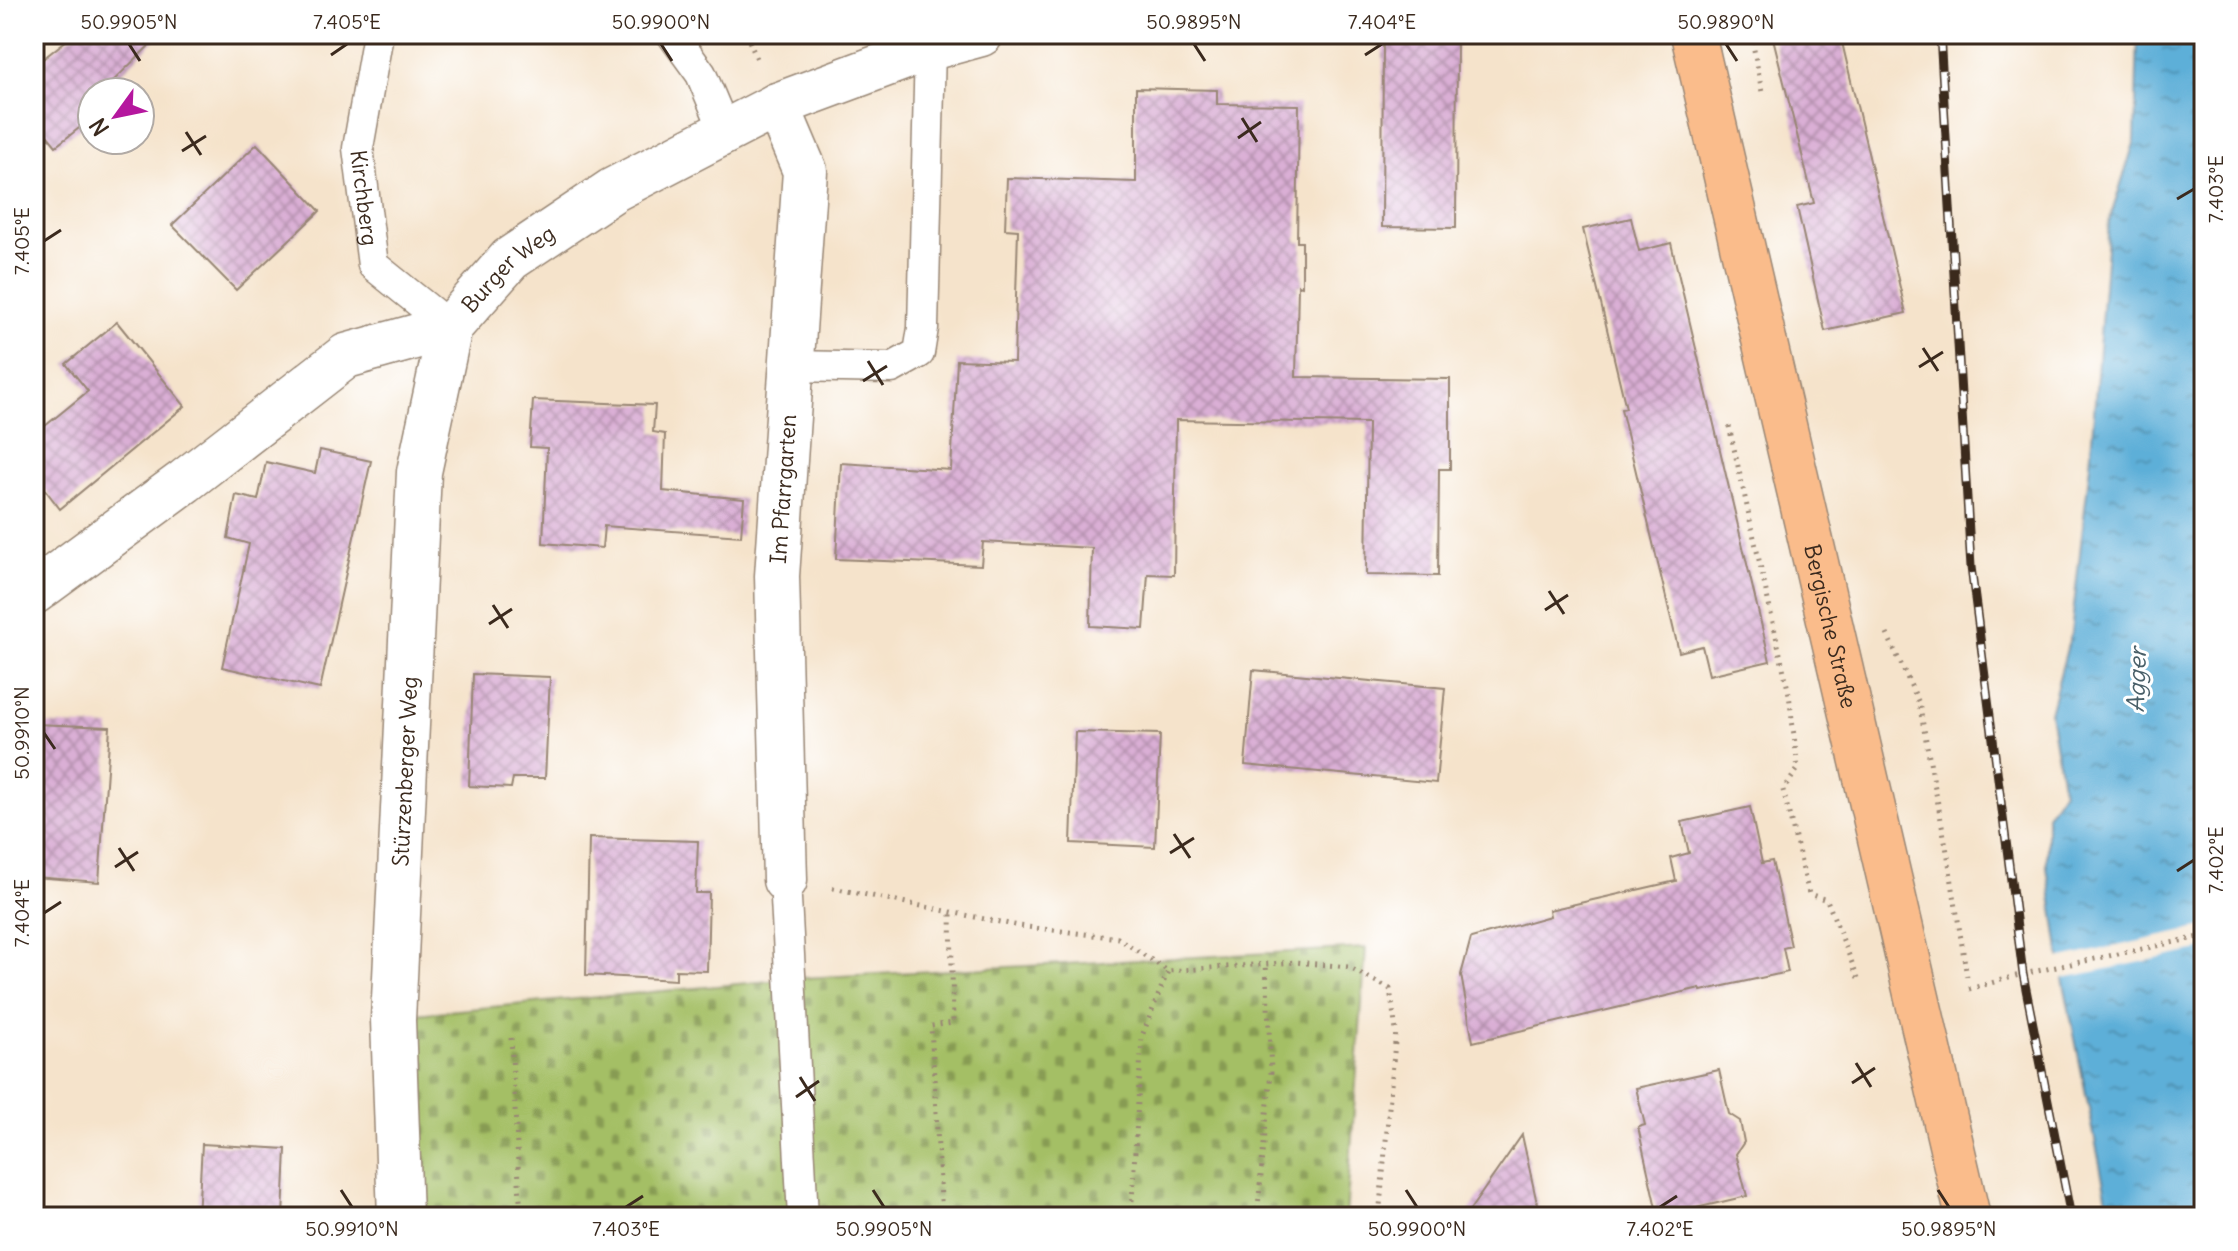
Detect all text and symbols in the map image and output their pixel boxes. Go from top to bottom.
text: 50.9905°N [81,9,177,34]
text: 7.405°E [313,9,381,34]
text: 50.9900°N [612,9,710,34]
text: 50.9895°N [1146,9,1242,34]
text: 7.404°E [1348,9,1416,34]
text: 50.9890°N [1678,9,1774,34]
north arrow [76,76,156,156]
text: N [83,113,115,141]
street label: Kirchberg [344,148,384,247]
text: 7.403°E [2203,155,2228,223]
text: 7.405°E [9,207,34,275]
street label: Burger Weg [455,219,560,318]
street label: Im Pfarrgarten [764,413,802,565]
street label: Bergische Straße [1798,541,1863,711]
water label: Agger [2120,644,2152,713]
street label: Stürzenberger Weg [386,676,423,867]
text: 50.9910°N [9,686,34,780]
text: 7.402°E [2203,826,2228,894]
text: 7.404°E [9,879,34,947]
text: 50.9910°N [305,1216,399,1241]
text: 7.403°E [592,1216,660,1241]
text: 50.9905°N [836,1216,932,1241]
text: 50.9900°N [1368,1216,1466,1241]
text: 7.402°E [1626,1216,1694,1241]
text: 50.9895°N [1901,1216,1997,1241]

